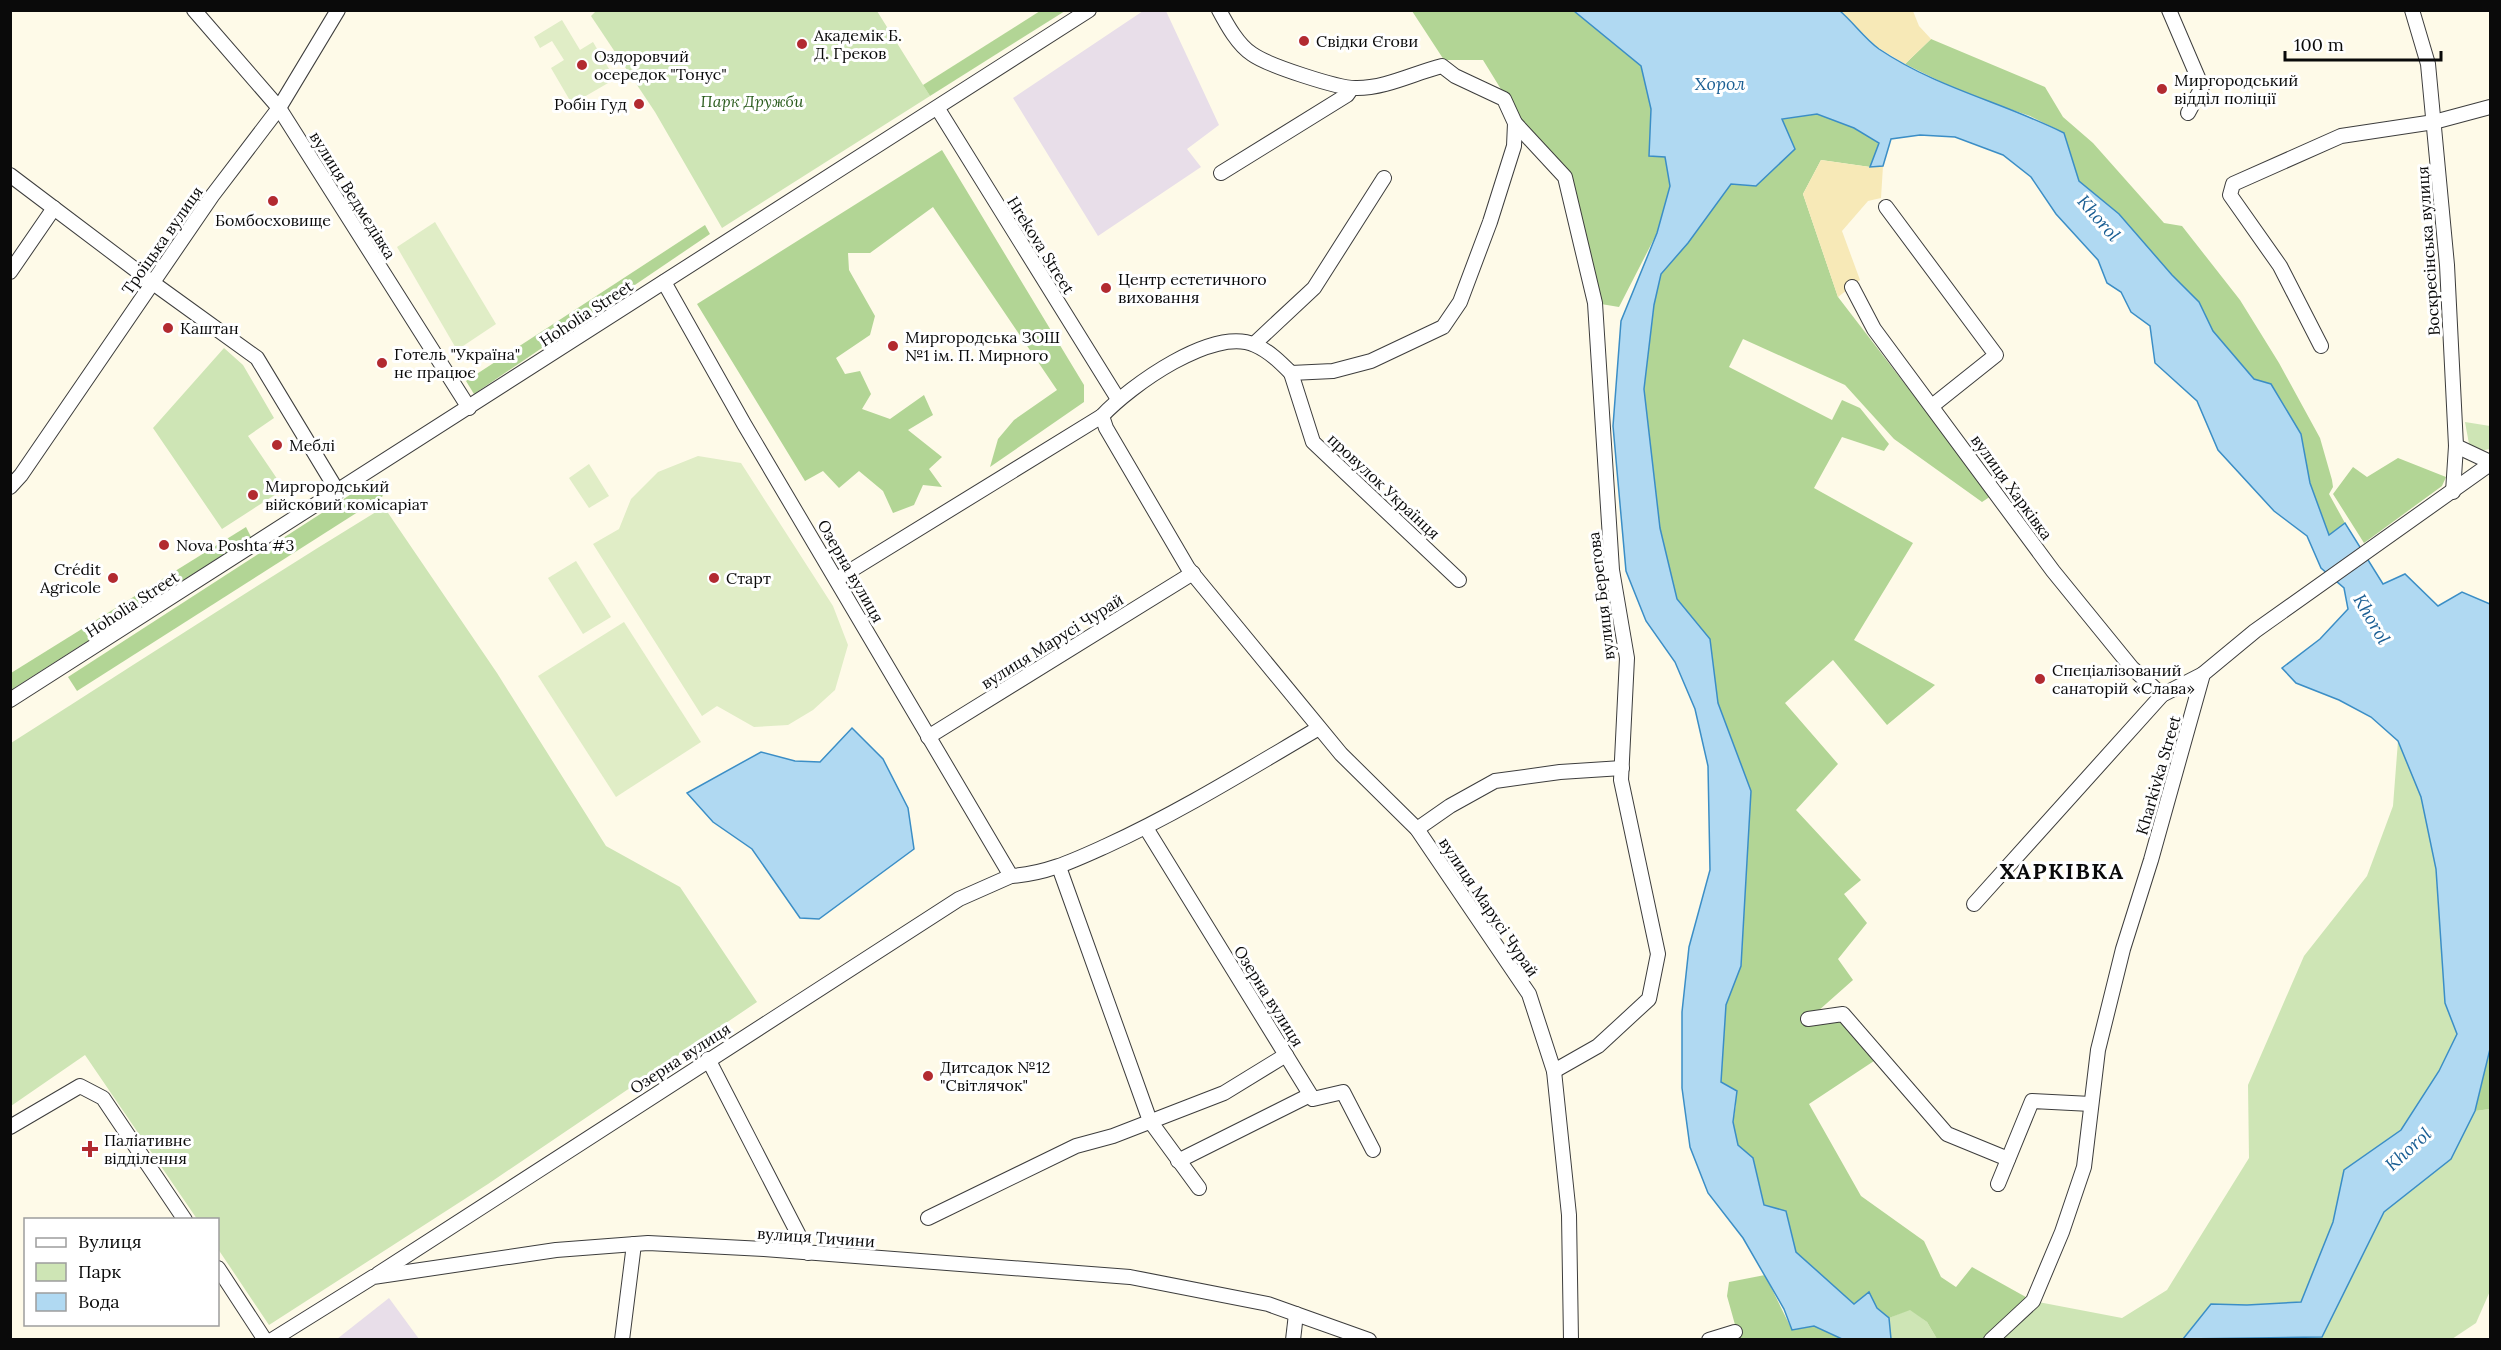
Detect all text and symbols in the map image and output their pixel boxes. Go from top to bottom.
scale bar [2285,24,2441,62]
place label: Академік Б. Д. Греков [813,25,902,63]
place label: Свідки Єгови [1316,31,1418,51]
text: 100 m [2294,33,2344,56]
marker: Свідки Єгови [1297,34,1311,48]
marker: Академік Б. Д. Греков [795,37,809,51]
place label: Оздоровчий осередок "Тонус" [594,46,727,84]
marker: Оздоровчий осередок "Тонус" [575,58,589,72]
place label: Миргородський відділ поліції [2174,70,2298,108]
water label: Хорол [1695,72,1746,95]
marker: Миргородський відділ поліції [2155,82,2169,96]
park label: Парк Дружби [701,91,804,111]
place label: Робін Гуд [554,94,628,114]
marker: Робін Гуд [632,97,646,111]
street label: вулиця Ведмедівка [306,127,400,263]
street label: Воскресінська вулиця [2412,166,2444,336]
street label: Троїцька вулиця [117,182,207,298]
water label: Khorol [2073,190,2125,246]
street label: Hrekova Street [1003,192,1079,298]
marker: Бомбосховище [266,194,280,208]
place label: Бомбосховище [215,210,331,230]
place label: Центр естетичного виховання [1118,269,1267,307]
street label: Hoholia Street [536,275,637,351]
marker: Центр естетичного виховання [1099,281,1113,295]
place label: Каштан [180,318,239,338]
marker: Каштан [161,321,175,335]
place label: Миргородська ЗОШ №1 ім. П. Мирного [905,327,1060,365]
marker: Миргородська ЗОШ №1 ім. П. Мирного [886,339,900,353]
place label: Готель "Україна" не працює [394,344,520,382]
marker: Готель "Україна" не працює [375,356,389,370]
street label: провулок Українця [1324,429,1444,543]
street label: вулиця Харківка [1967,430,2057,544]
place label: Меблі [289,435,335,455]
marker: Меблі [270,438,284,452]
place label: Миргородський війсковий комісаріат [265,476,428,514]
marker: Миргородський війсковий комісаріат [246,488,260,502]
street label: Озерна вулиця [813,516,889,626]
street label: вулиця Берегова [1583,531,1619,661]
place label: Nova Poshta #3 [176,535,294,555]
marker: Nova Poshta #3 [157,538,171,552]
place label: Crédit Agricole [39,559,102,597]
street label: Hoholia Street [82,566,183,642]
place label: Старт [726,568,771,588]
marker: Crédit Agricole [106,571,120,585]
marker: Старт [707,571,721,585]
street label: вулиця Марусі Чурай [977,589,1127,693]
water label: Khorol [2348,590,2396,648]
place label: Спеціалізований санаторій «Слава» [2052,660,2195,698]
marker: Спеціалізований санаторій «Слава» [2033,672,2047,686]
street label: Kharkivka Street [2131,712,2185,837]
street label: вулиця Марусі Чурай [1435,833,1543,981]
district label: ХАРКІВКА [1999,857,2125,885]
street label: Озерна вулиця [1230,942,1308,1050]
street label: Озерна вулиця [626,1018,734,1098]
place label: Дитсадок №12 "Світлячок" [940,1057,1050,1095]
marker: Дитсадок №12 "Світлячок" [921,1069,935,1083]
water label: Khorol [2380,1122,2436,1176]
place label: Паліативне відділення [104,1130,192,1168]
marker: Паліативне відділення [81,1140,99,1158]
legend [24,1218,219,1326]
street label: вулиця Тичини [756,1223,876,1251]
text: Вулиця [78,1230,141,1253]
text: Парк [78,1260,122,1283]
text: Вода [78,1290,120,1313]

